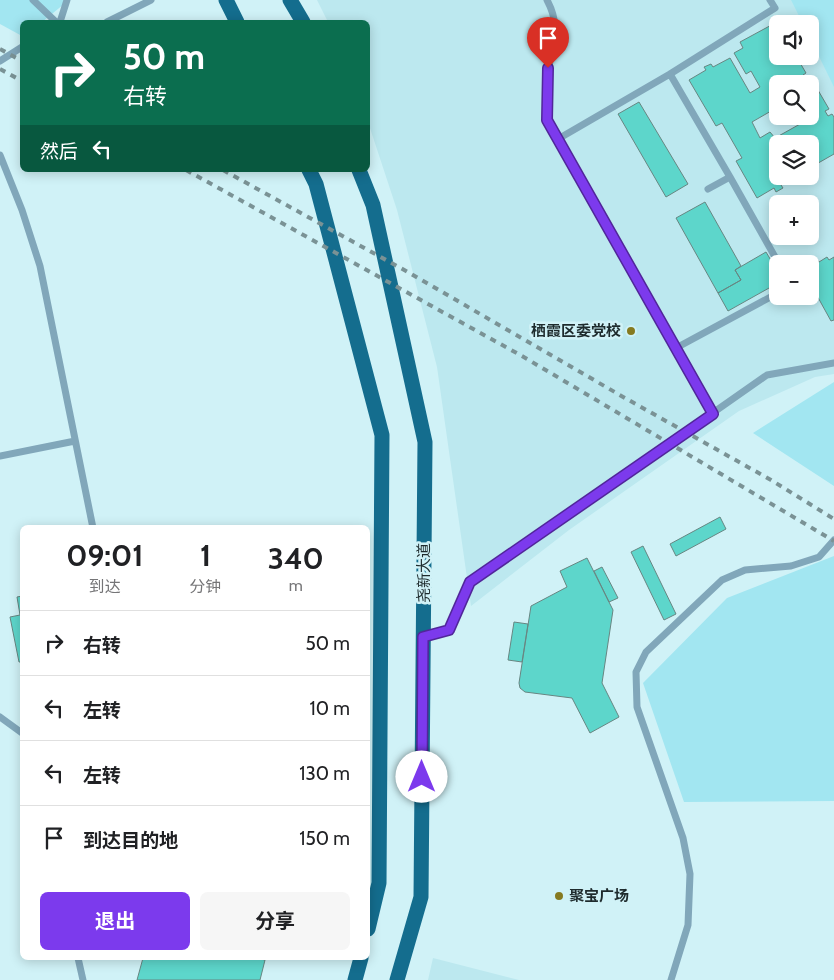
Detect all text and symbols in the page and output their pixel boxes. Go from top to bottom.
map controls [769,15,819,305]
button: sound [769,15,819,65]
pin [527,17,569,68]
icon: arrive [534,24,562,52]
text: 50 m [123,35,205,78]
icon: right [40,40,105,105]
button: search [769,75,819,125]
text: 右转 [123,83,167,110]
icon: left [88,135,116,163]
button: layers [769,135,819,185]
text: 然后 [40,140,78,163]
button: + [769,195,819,245]
button: − [769,255,819,305]
place label: 栖霞区委党校 [531,322,621,340]
marker: 栖霞区委党校 [625,325,637,337]
text: 09:01 [66,537,143,574]
text: 1 [200,537,211,574]
text: 340 [268,540,324,577]
street label: 尧新大道 [415,543,433,603]
text: m [289,576,303,595]
text: 到达 [89,577,121,596]
text: 分钟 [189,577,221,596]
icon: right [40,629,68,657]
text: 50 m [306,632,350,655]
text: 右转 [83,634,121,657]
icon: left [40,694,68,722]
text: 10 m [310,697,350,720]
text: 左转 [83,699,121,722]
position arrow [395,750,447,802]
icon: left [40,759,68,787]
text: 130 m [299,762,350,785]
text: 左转 [83,764,121,787]
icon: arrive [40,824,68,852]
text: 150 m [299,827,350,850]
text: 到达目的地 [83,829,178,852]
place label: 聚宝广场 [569,887,629,905]
marker: 聚宝广场 [553,890,565,902]
button: 退出 [40,892,190,950]
button: 分享 [200,892,350,950]

